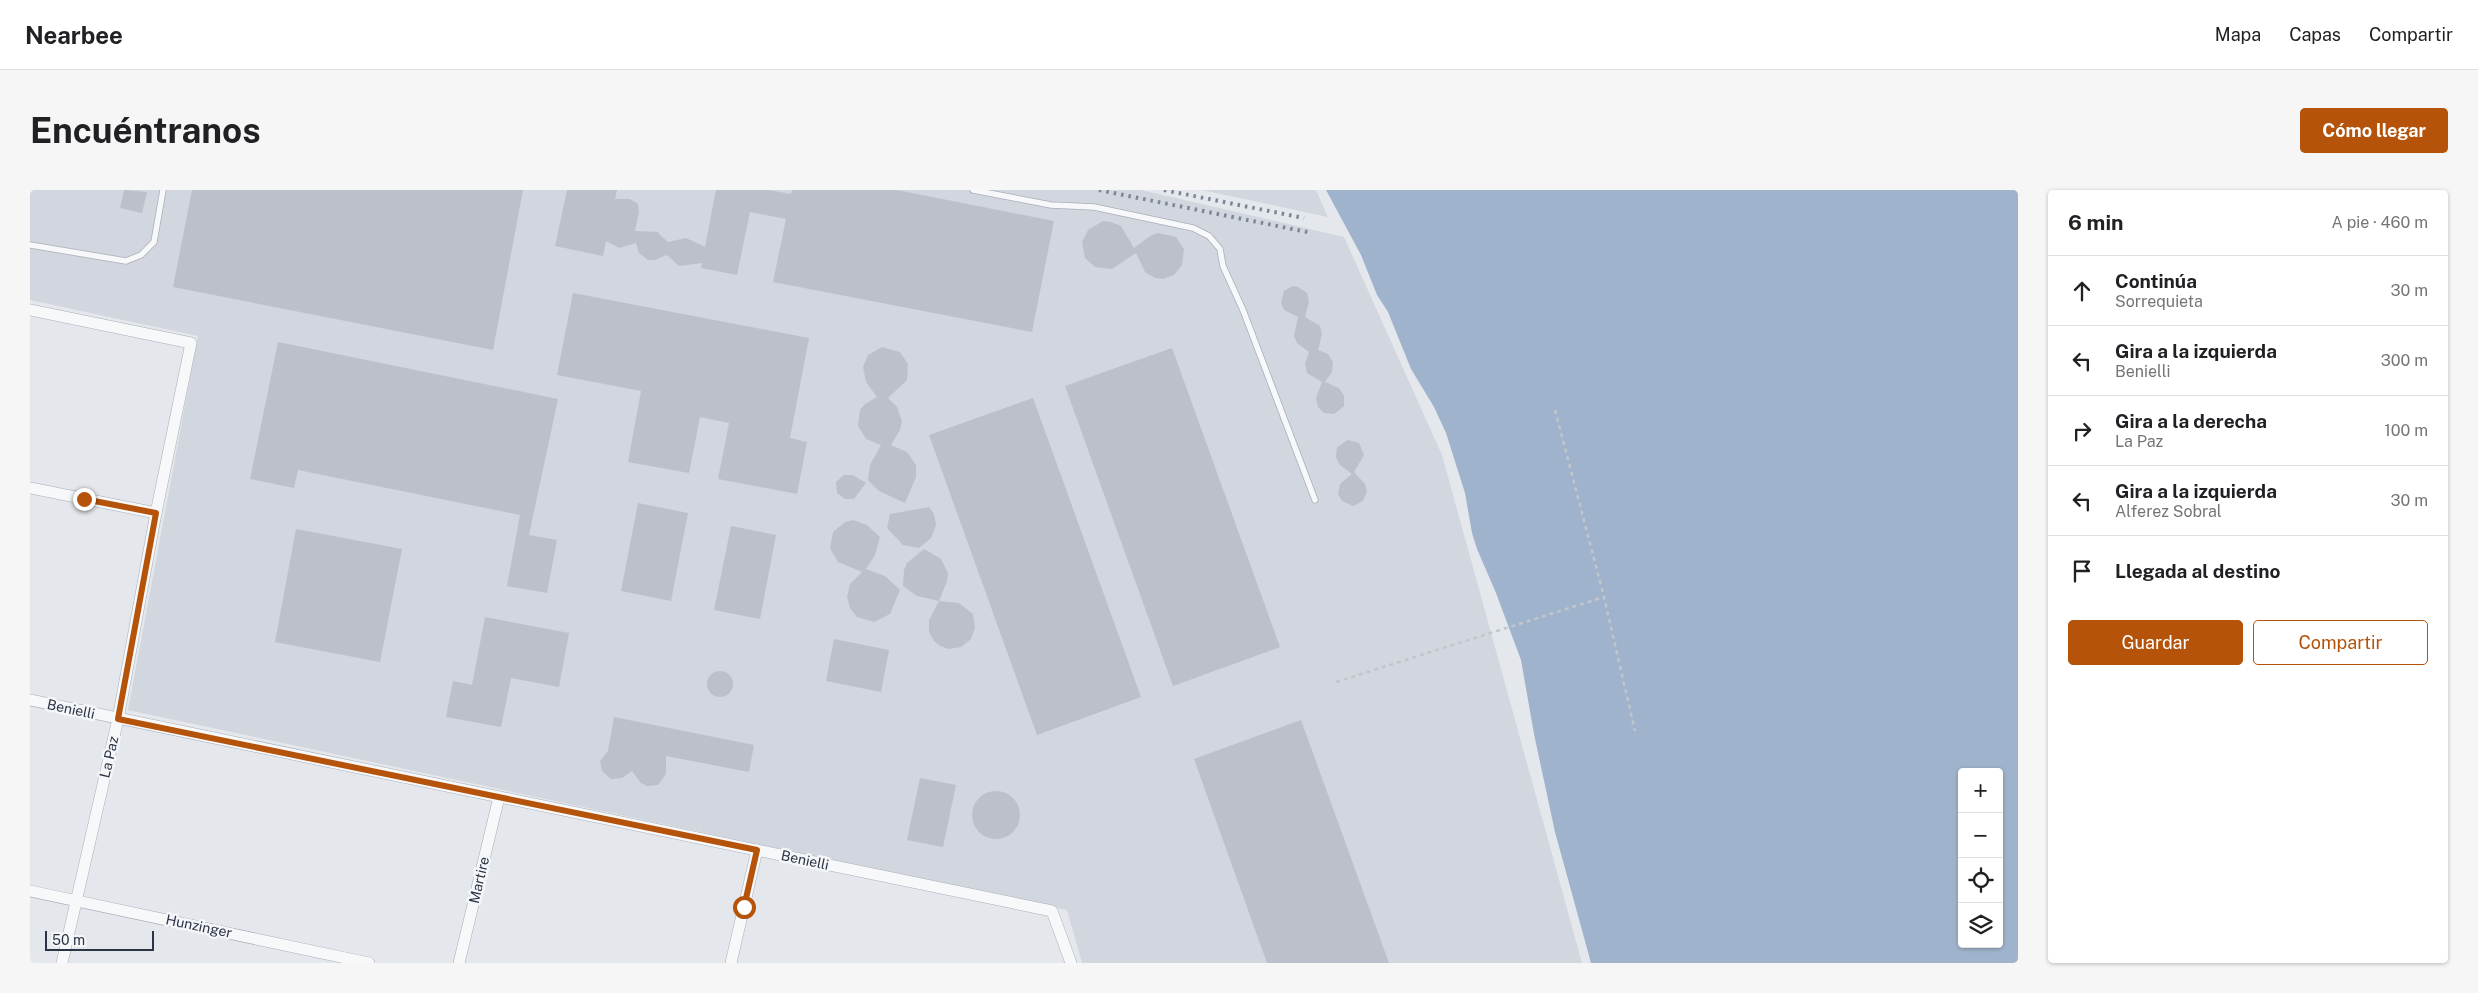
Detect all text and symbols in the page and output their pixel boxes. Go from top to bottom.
text: Nearbee [25,21,123,49]
text: Mapa [2215,24,2261,45]
text: Capas [2289,24,2341,45]
text: Compartir [2369,24,2453,45]
button: Cómo llegar [2300,108,2448,153]
text: Encuéntranos [30,110,261,151]
text: 6 min [2068,210,2124,235]
text: A pie · 460 m [2332,213,2428,232]
text: Continúa [2115,270,2197,292]
icon: ahead [2068,277,2096,305]
text: 30 m [2391,281,2428,300]
text: Sorrequieta [2115,292,2203,311]
text: Gira a la izquierda [2115,340,2277,362]
icon: left [2068,347,2096,375]
text: 300 m [2381,351,2428,370]
text: Benielli [2115,362,2170,381]
text: Gira a la derecha [2115,410,2267,432]
icon: right [2068,417,2096,445]
text: 100 m [2384,421,2428,440]
text: La Paz [2115,432,2163,451]
text: Gira a la izquierda [2115,480,2277,502]
icon: left [2068,487,2096,515]
route end [73,488,96,511]
text: 30 m [2391,491,2428,510]
text: Alferez Sobral [2115,502,2222,521]
icon: arrive [2068,557,2096,585]
text: Llegada al destino [2115,560,2280,582]
button: Guardar [2068,620,2243,665]
button: Compartir [2253,620,2428,665]
street label: Benielli [46,696,96,722]
street label: La Paz [96,734,122,779]
map controls [1958,768,2003,948]
button: + [1958,768,2003,813]
button: − [1958,813,2003,858]
street label: Benielli [780,847,830,873]
street label: Martire [466,855,492,905]
button: locate [1958,858,2003,903]
route start [733,896,756,919]
button: layers [1958,903,2003,948]
street label: Hunzinger [164,911,234,941]
scale bar [45,928,154,951]
text: 50 m [52,932,85,948]

